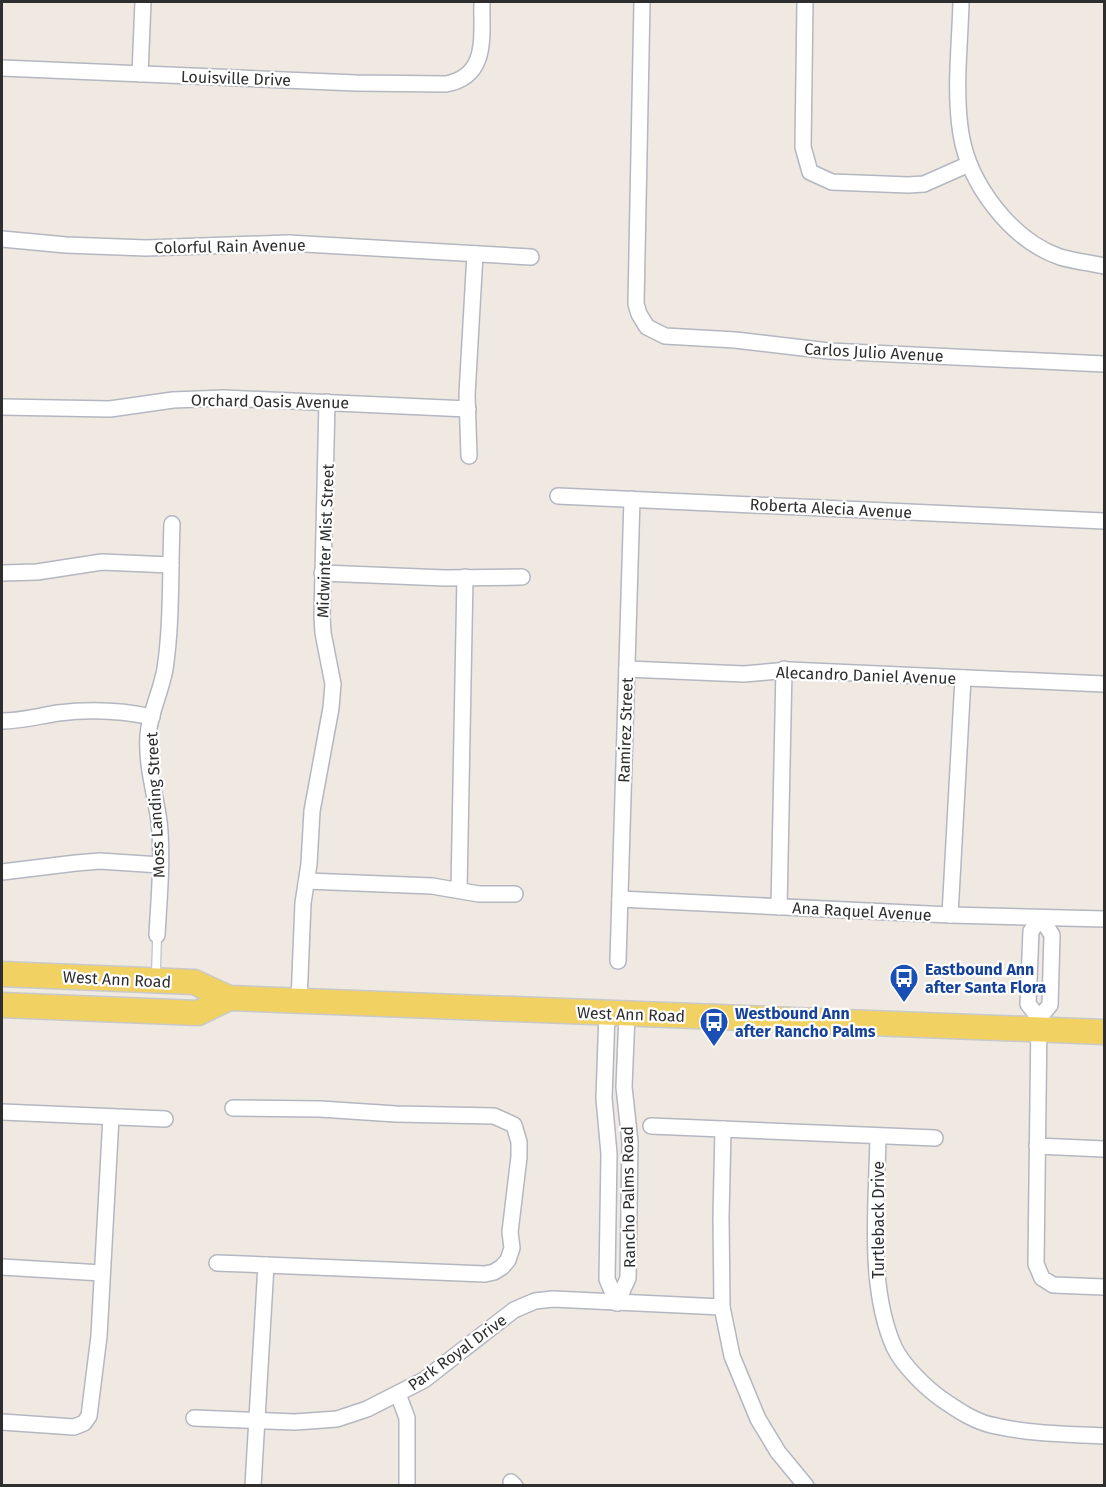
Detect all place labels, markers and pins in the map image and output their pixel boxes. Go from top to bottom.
place label: Eastbound Ann after Santa Flora [925,960,1047,997]
bus stop icon: Eastbound Ann after Santa Flora [888,962,920,1004]
place label: Westbound Ann after Rancho Palms [735,1004,876,1041]
bus stop icon: Westbound Ann after Rancho Palms [698,1006,730,1048]

